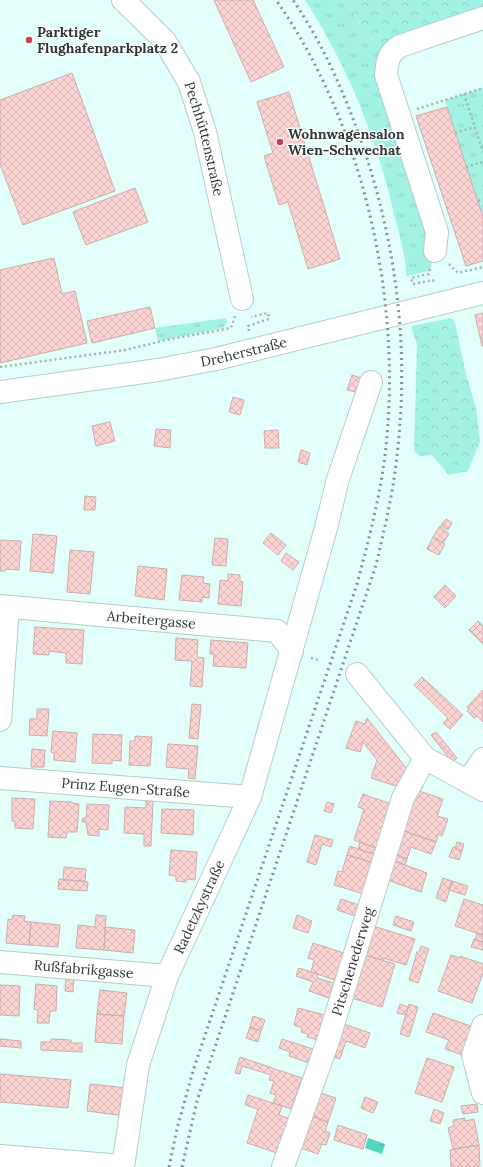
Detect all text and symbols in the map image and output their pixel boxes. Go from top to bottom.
place label: Parktiger Flughafenparkplatz 2 [37,23,178,57]
marker: Parktiger Flughafenparkplatz 2 [24,35,34,45]
street label: Pechhüttenstraße [180,79,228,198]
place label: Wohnwagensalon Wien-Schwechat [288,125,405,159]
marker: Wohnwagensalon Wien-Schwechat [275,137,285,147]
street label: Dreherstraße [199,333,289,371]
street label: Arbeitergasse [105,607,197,633]
street label: Prinz Eugen-Straße [61,774,191,801]
street label: Radetzkystraße [170,857,229,957]
street label: Pitschenederweg [327,905,378,1018]
street label: Rußfabrikgasse [33,956,135,982]

